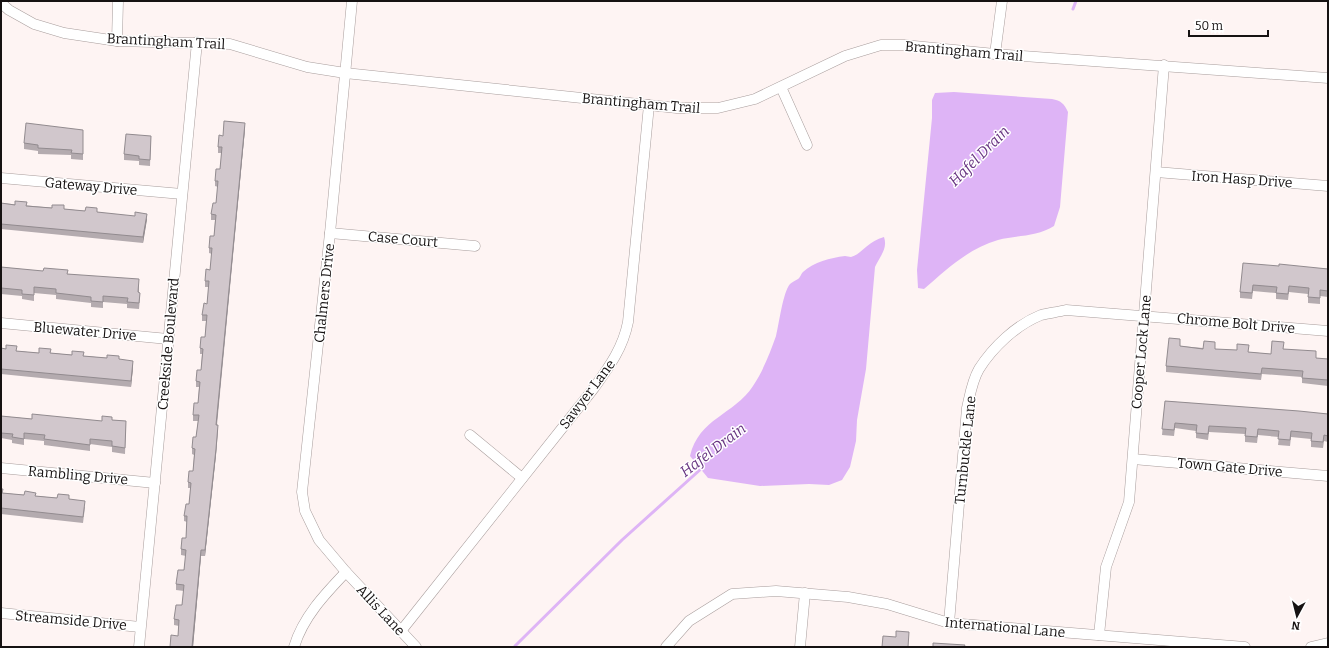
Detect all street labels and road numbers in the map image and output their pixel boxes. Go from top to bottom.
street label: Brantingham Trail [106,30,226,53]
street label: Brantingham Trail [904,38,1024,65]
street label: Brantingham Trail [581,90,701,117]
street label: Iron Hasp Drive [1191,167,1293,192]
street label: Gateway Drive [44,174,138,199]
street label: Case Court [367,228,439,251]
street label: Chalmers Drive [311,242,338,344]
street label: Creekside Boulevard [154,277,183,411]
street label: Cooper Lock Lane [1128,294,1155,410]
street label: Chrome Bolt Drive [1176,310,1296,337]
street label: Bluewater Drive [33,319,137,344]
street label: Sawyer Lane [556,356,619,432]
street label: Turnbuckle Lane [951,395,980,505]
street label: Town Gate Drive [1177,454,1283,481]
street label: Rambling Drive [27,463,129,488]
street label: Allis Lane [353,581,408,639]
street label: Streamside Drive [14,607,127,634]
street label: International Lane [944,614,1066,641]

